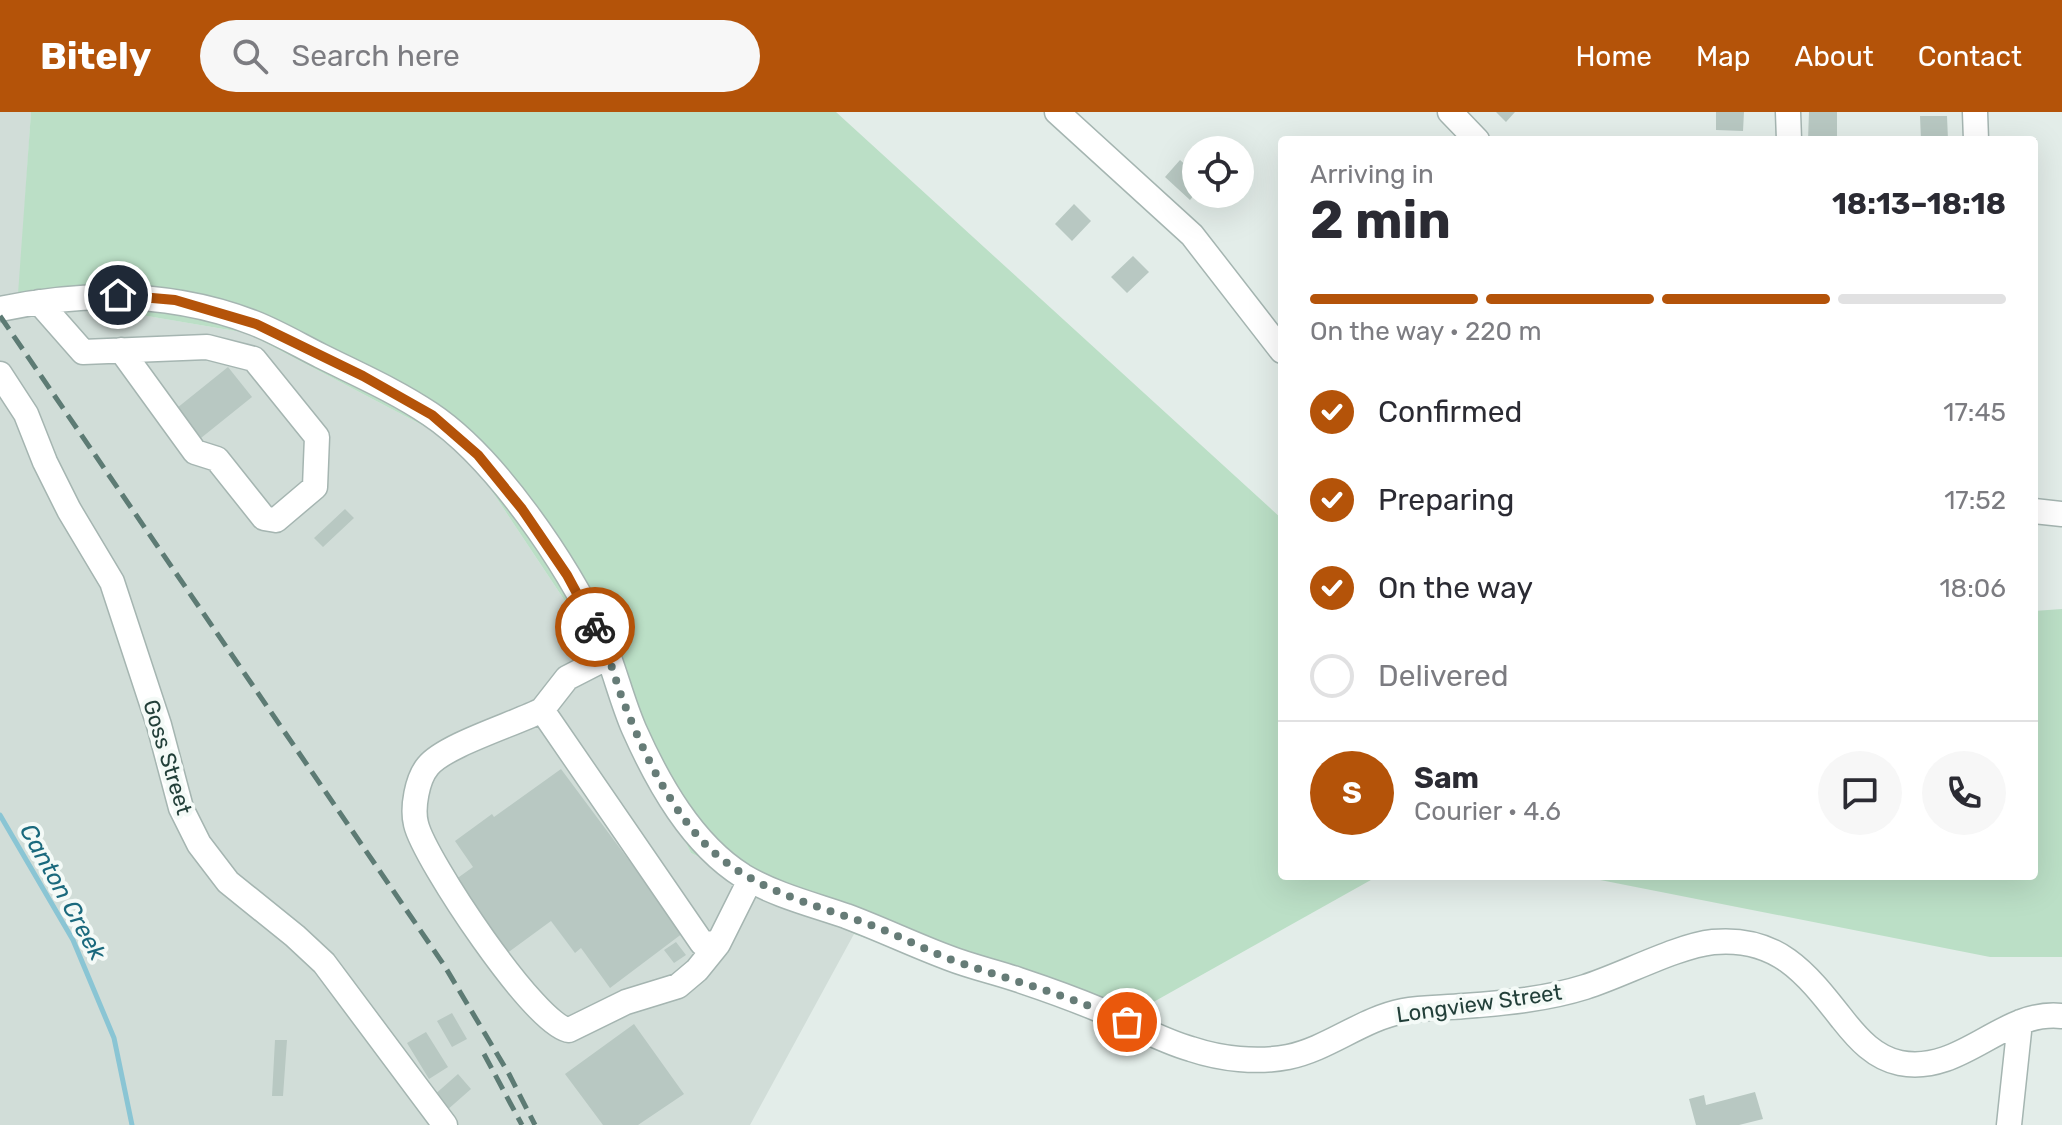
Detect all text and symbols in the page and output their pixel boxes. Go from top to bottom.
search box [200,20,760,92]
text: Bitely [40,33,152,79]
icon: search [228,34,272,78]
text: Search here [292,38,460,74]
text: Home [1575,40,1652,73]
text: Map [1696,40,1750,73]
text: About [1794,40,1874,73]
text: Contact [1918,40,2022,73]
map controls [1182,136,1254,208]
button: locate [1182,136,1254,208]
text: Arriving in [1310,159,1434,190]
text: 18:13–18:18 [1832,186,2006,222]
text: 2 min [1310,189,1451,251]
pin [84,261,152,329]
icon: home [96,273,140,317]
text: On the way · 220 m [1310,316,1542,347]
icon: check [1310,390,1354,434]
text: Confirmed [1378,394,1522,430]
text: 17:45 [1943,397,2006,428]
icon: check [1310,478,1354,522]
text: Preparing [1378,482,1514,518]
text: 17:52 [1944,485,2006,516]
icon: check [1310,566,1354,610]
text: On the way [1378,570,1533,606]
text: 18:06 [1939,573,2006,604]
courier [555,587,635,667]
icon: bike [573,605,617,649]
text: Delivered [1378,658,1509,694]
street label: Goss Street [137,696,198,818]
button: chat [1818,751,1902,835]
button: phone [1922,751,2006,835]
text: Sam [1414,760,1479,796]
text: S [1342,775,1362,811]
text: Courier · 4.6 [1414,796,1561,827]
water label: Canton Creek [14,819,112,966]
street label: Longview Street [1395,978,1564,1028]
pin [1093,988,1161,1056]
icon: bag [1105,1000,1149,1044]

